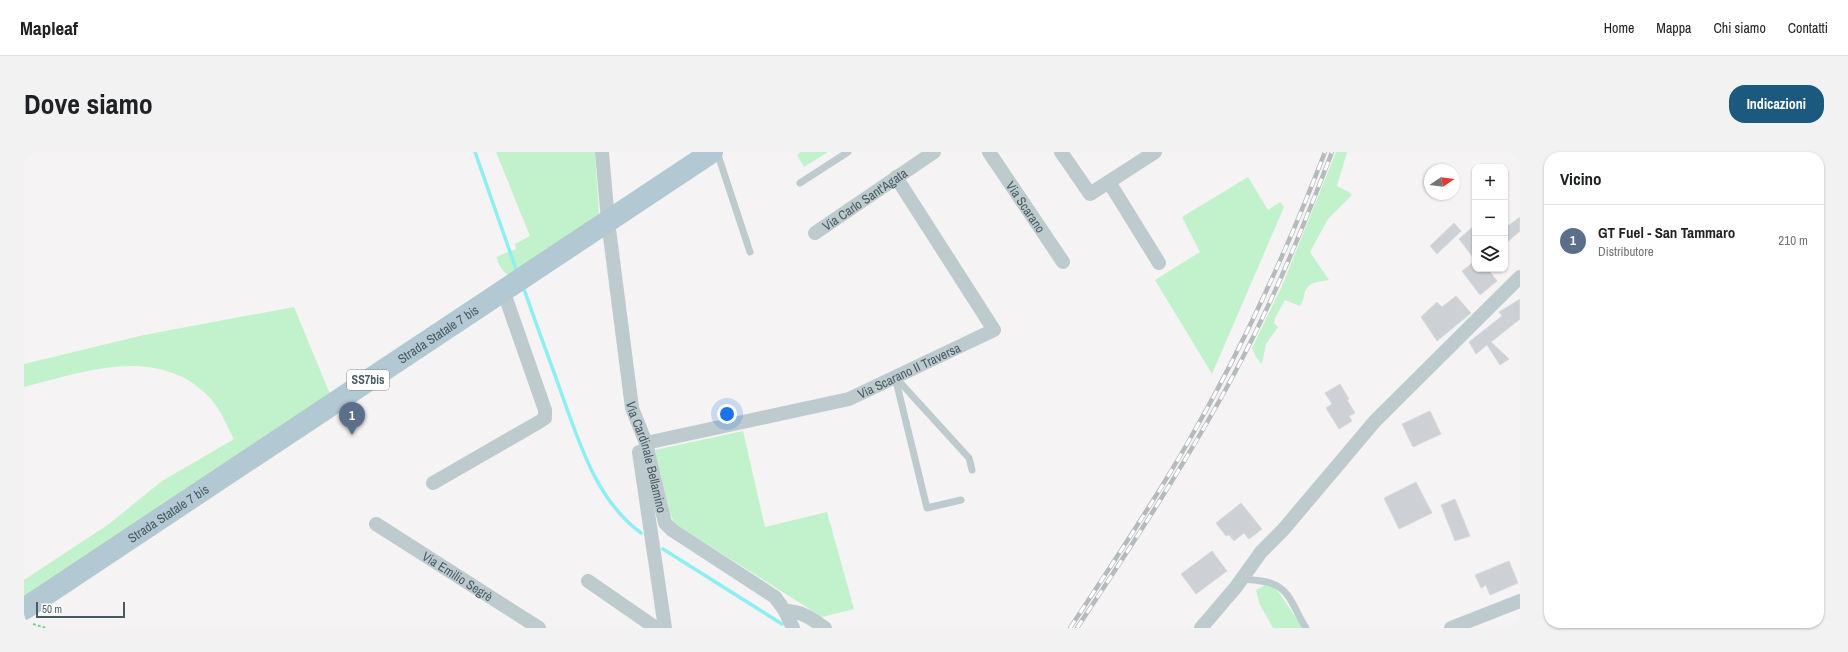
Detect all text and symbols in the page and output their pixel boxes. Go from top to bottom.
text: Mapleaf [20,15,78,41]
text: Home [1604,19,1634,37]
text: Mappa [1656,19,1691,37]
text: Chi siamo [1713,19,1766,37]
text: Contatti [1788,19,1828,37]
text: Dove siamo [24,85,153,123]
button: Indicazioni [1729,85,1824,123]
street label: Via Carlo Sant'Agata [819,164,910,234]
north arrow [1424,164,1460,200]
map controls [1472,164,1508,272]
button: + [1472,164,1508,200]
text: Vicino [1560,167,1602,190]
street label: Via Scarano [1002,178,1049,236]
button: − [1472,200,1508,236]
text: GT Fuel - San Tammaro [1598,222,1735,243]
text: 1 [1570,232,1576,249]
text: 210 m [1778,232,1808,249]
button: layers [1472,236,1508,272]
text: Distributore [1598,243,1654,260]
street label: Strada Statale 7 bis [394,301,482,367]
street label: Via Scarano II Traversa [855,339,963,402]
road number: SS7bis [347,370,389,390]
street label: Via Cardinale Bellamino [623,400,671,514]
pin: 1 [339,402,365,435]
your location [717,404,737,424]
street label: Strada Statale 7 bis [124,480,212,546]
street label: Via Emilio Segrè [419,547,496,605]
scale bar [36,600,125,619]
text: 50 m [42,602,62,616]

